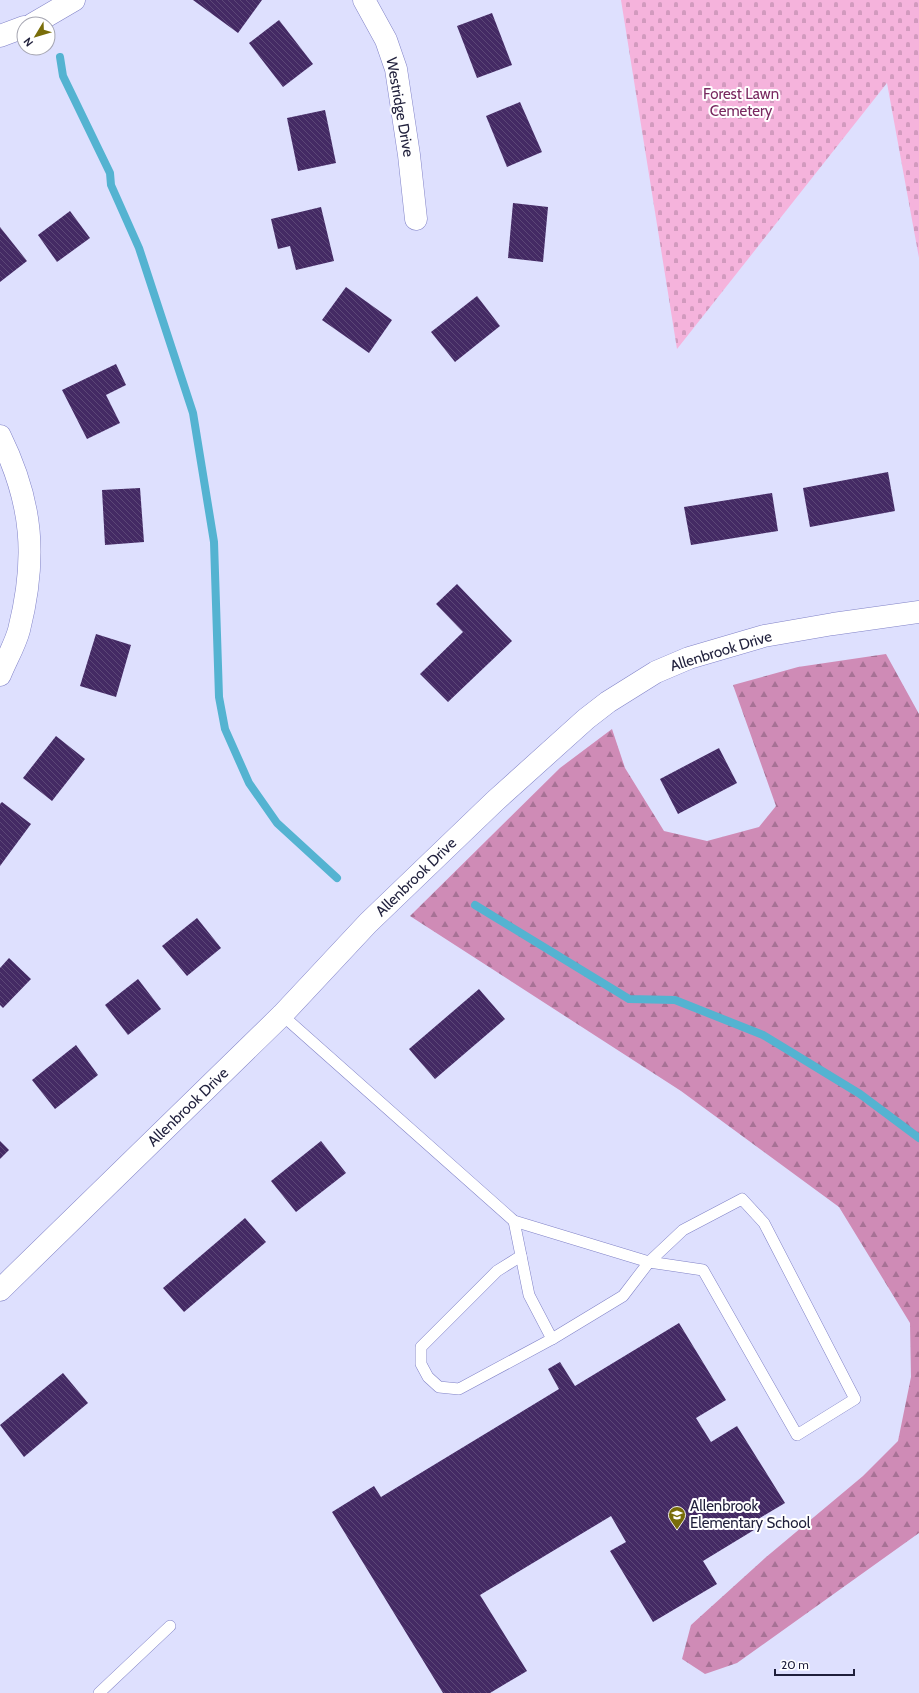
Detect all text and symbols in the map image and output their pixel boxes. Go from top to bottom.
north arrow [16,16,56,56]
text: N [20,35,36,50]
street label: Westridge Drive [382,56,418,159]
park label: Forest Lawn Cemetery [703,85,779,120]
street label: Allenbrook Drive [668,627,774,675]
street label: Allenbrook Drive [372,834,460,920]
street label: Allenbrook Drive [144,1064,232,1150]
place label: Allenbrook Elementary School [690,1497,811,1532]
school or university icon: Allenbrook Elementary School [667,1505,687,1530]
scale bar [775,1651,854,1677]
text: 20 m [781,1657,809,1672]

